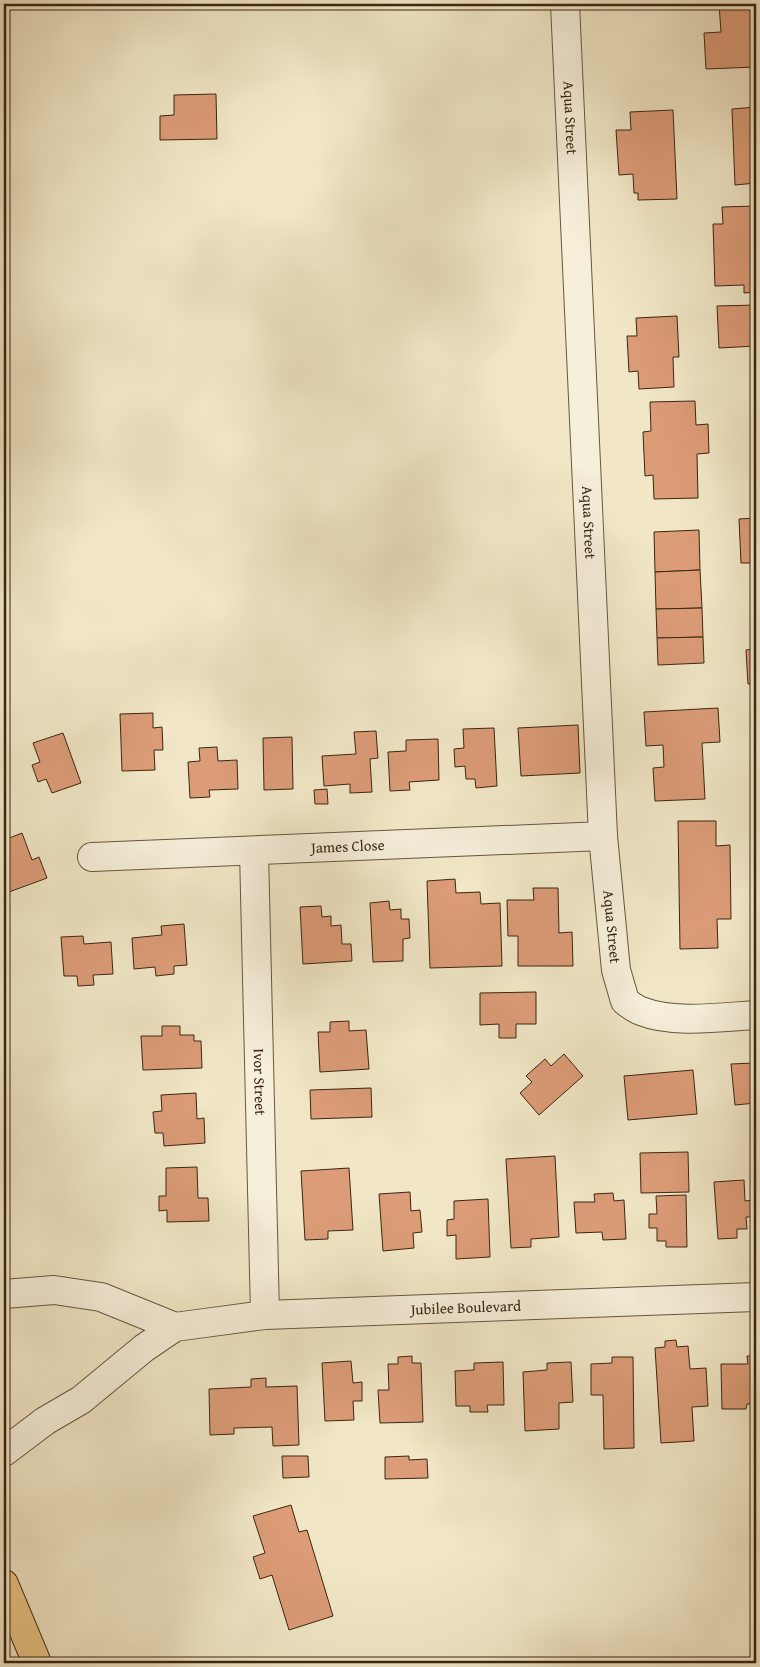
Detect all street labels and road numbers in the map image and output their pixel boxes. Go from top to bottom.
street label: Aqua Street [559,81,583,156]
street label: Aqua Street [577,485,601,560]
street label: James Close [309,834,385,858]
street label: Aqua Street [598,889,626,965]
street label: Ivor Street [249,1048,271,1116]
street label: Jubilee Boulevard [408,1295,521,1320]

